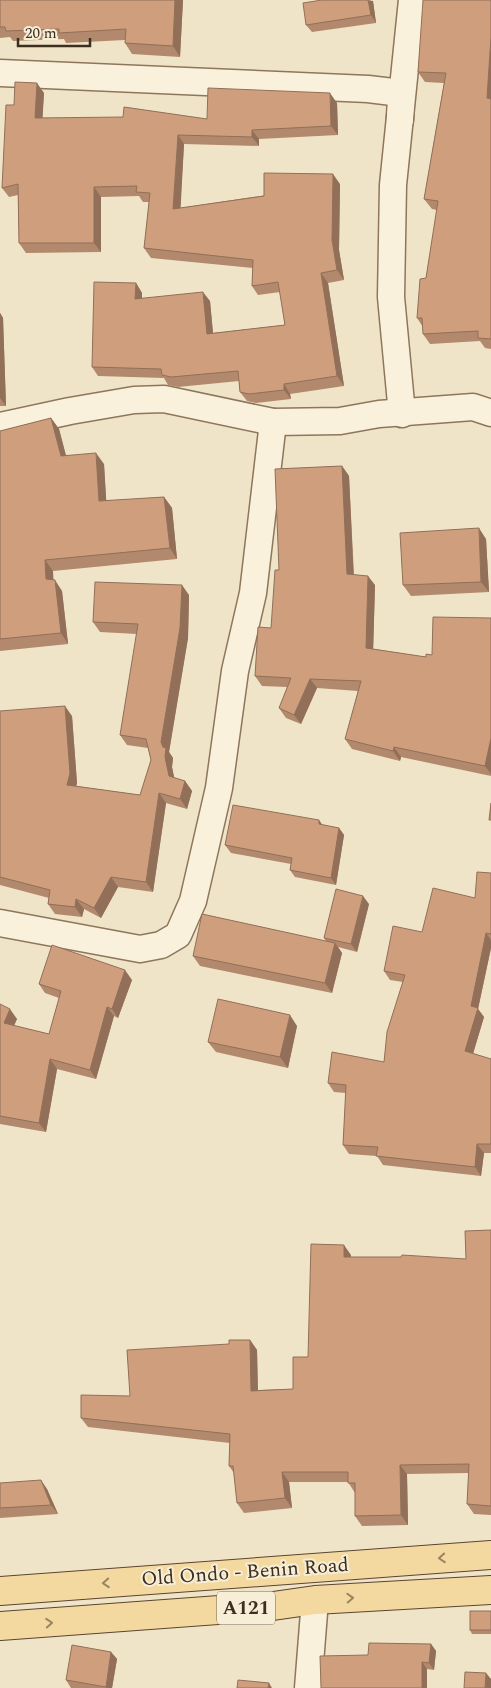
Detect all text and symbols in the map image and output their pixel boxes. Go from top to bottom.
scale bar [18,15,90,47]
text: 20 m [25,22,57,45]
street label: Old Ondo - Benin Road [140,1550,350,1594]
one-way arrow [438,1553,446,1564]
one-way arrow [101,1577,109,1588]
road number: A121 [217,1592,275,1625]
one-way arrow [346,1592,354,1603]
one-way arrow [45,1618,53,1629]

